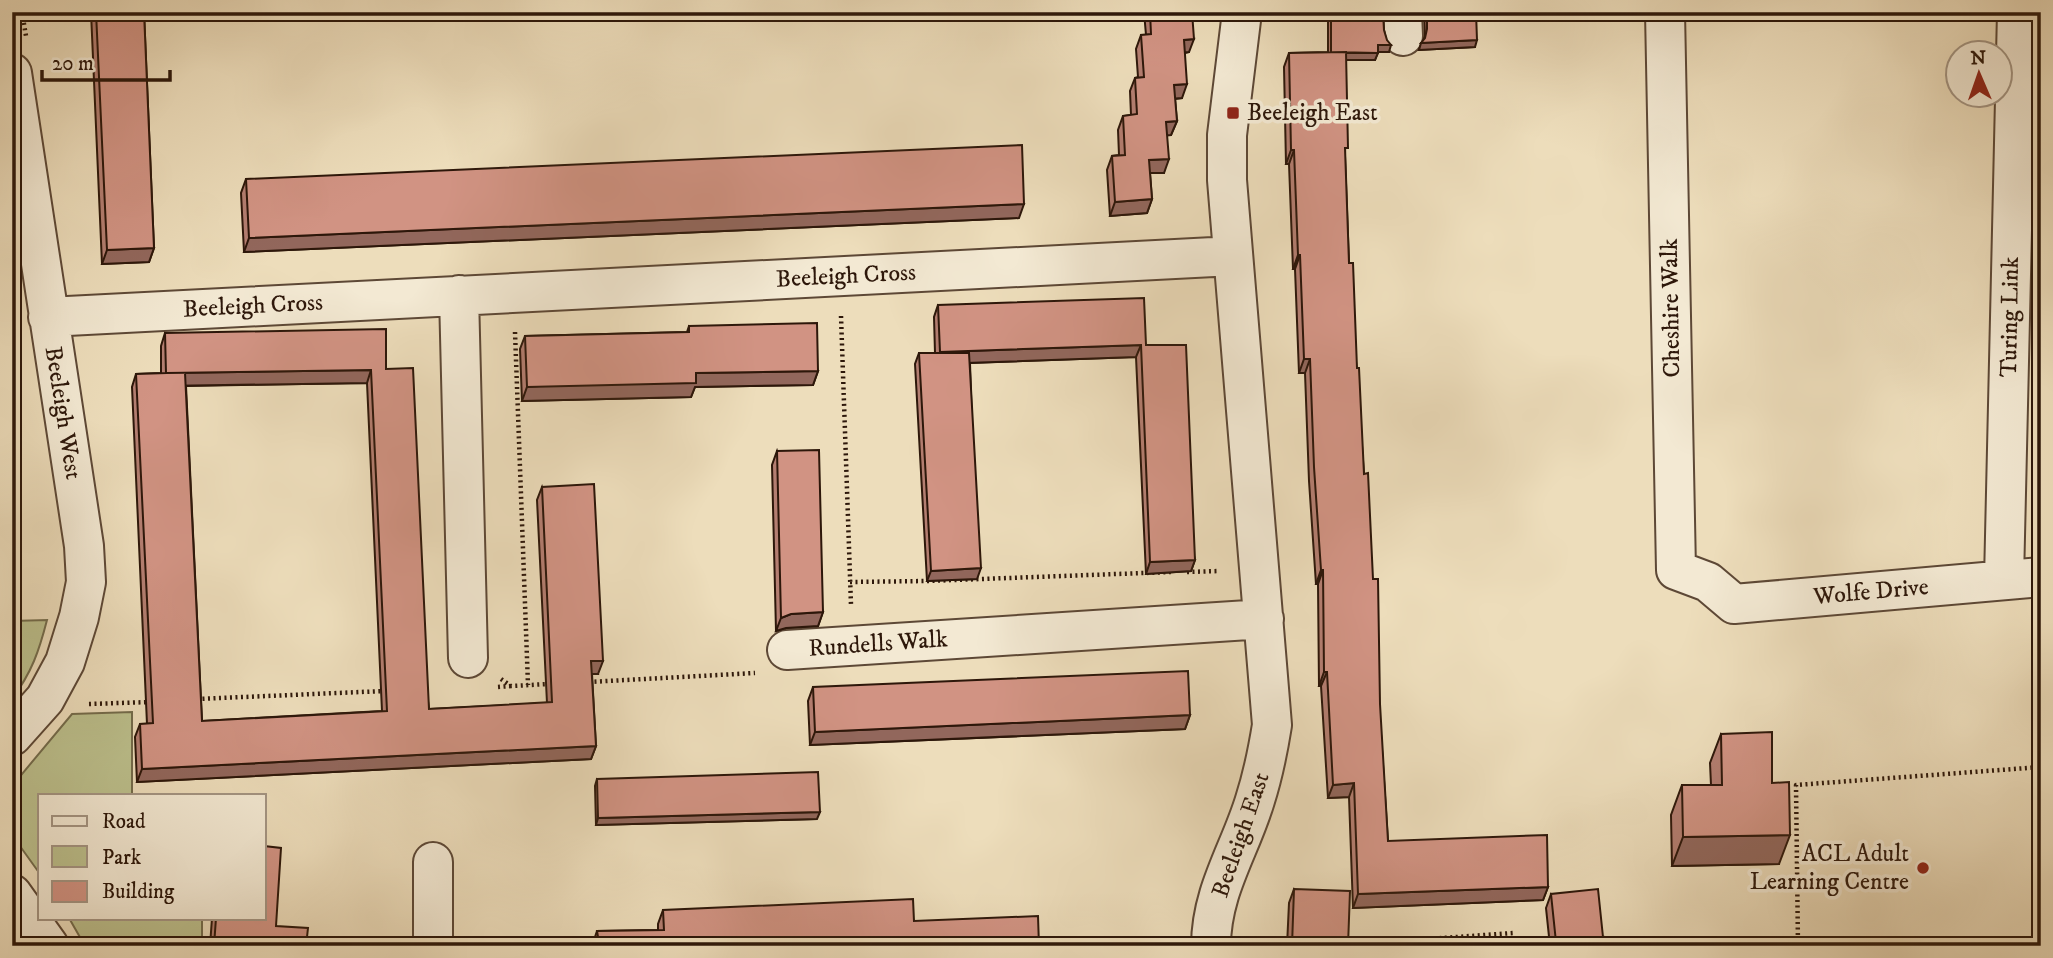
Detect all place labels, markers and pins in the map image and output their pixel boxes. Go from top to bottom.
place label: Beeleigh East [1247,98,1378,128]
marker: Beeleigh East [1225,105,1241,121]
place label: ACL Adult Learning Centre [1750,839,1909,897]
marker: ACL Adult Learning Centre [1915,860,1931,876]

